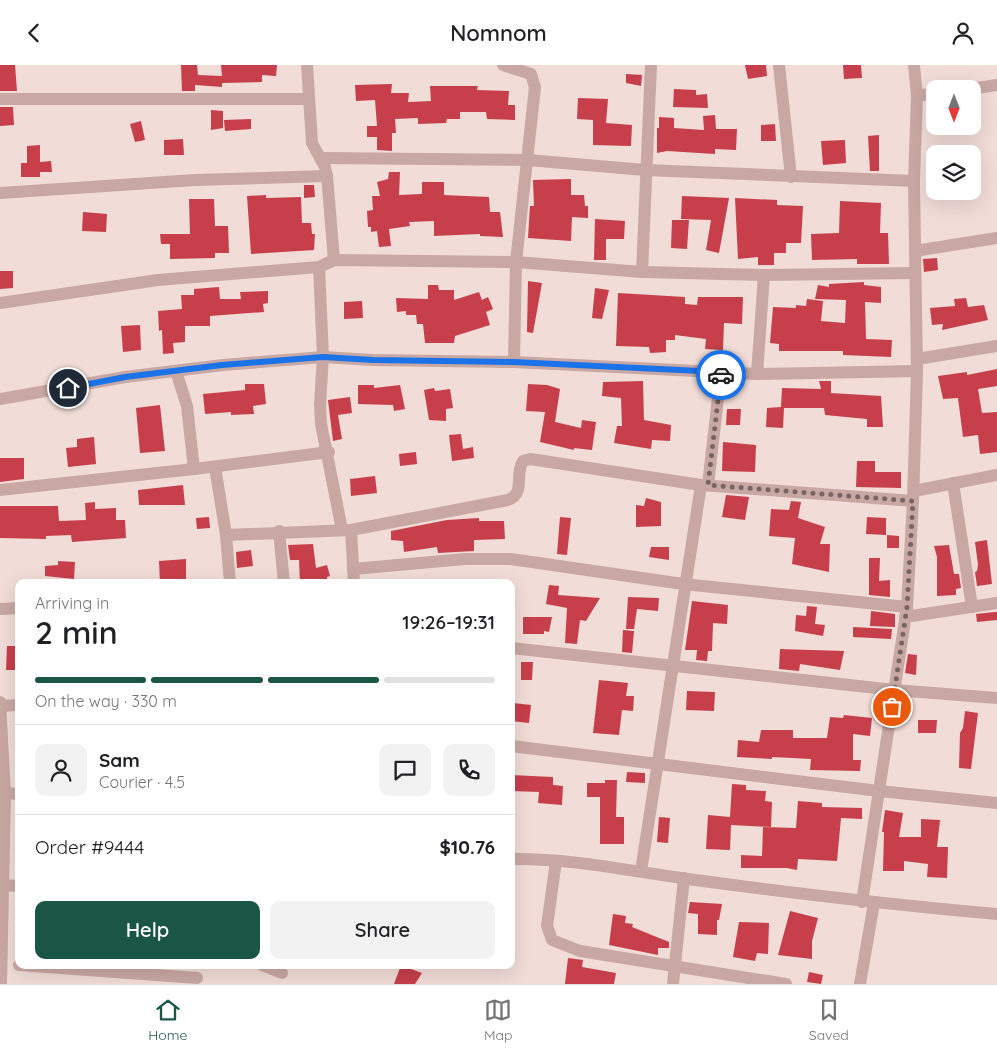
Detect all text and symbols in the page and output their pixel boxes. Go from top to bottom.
icon: back [20,19,48,47]
text: Nomnom [450,19,547,47]
icon: person [949,19,977,47]
north arrow [926,80,981,135]
map controls [926,80,981,200]
button: layers [926,145,981,200]
courier [696,350,746,400]
icon: car [707,361,735,389]
pin [47,367,89,409]
icon: home [54,374,82,402]
text: Arriving in [35,593,109,613]
text: 19:26–19:31 [402,610,495,634]
text: 2 min [35,612,118,652]
pin [871,686,913,728]
text: On the way · 330 m [35,691,177,711]
icon: bag [878,693,906,721]
button: person [35,744,87,796]
button: chat [379,744,431,796]
button: phone [443,744,495,796]
text: Sam [99,748,140,772]
text: Courier · 4.5 [99,772,185,792]
text: Order #9444 [35,835,144,859]
text: $10.76 [440,835,495,859]
button: Help [35,901,260,959]
button: Share [270,901,495,959]
tab: Home [148,996,187,1044]
tab: Map [484,996,512,1044]
tab: Saved [809,996,849,1044]

